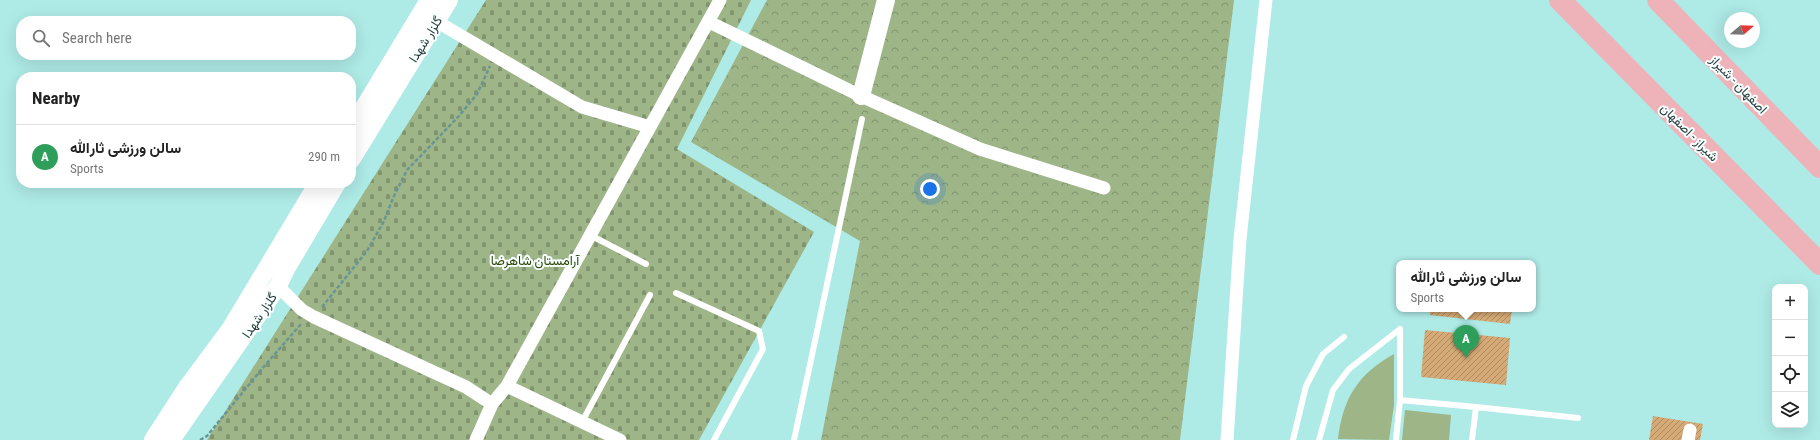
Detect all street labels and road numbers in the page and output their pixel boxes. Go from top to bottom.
street label: گلزار شهدا [406,13,446,65]
street label: اصفهان - شیراز [1706,51,1770,117]
street label: شیراز - اصفهان [1657,100,1722,165]
street label: گلزار شهدا [239,290,281,341]

